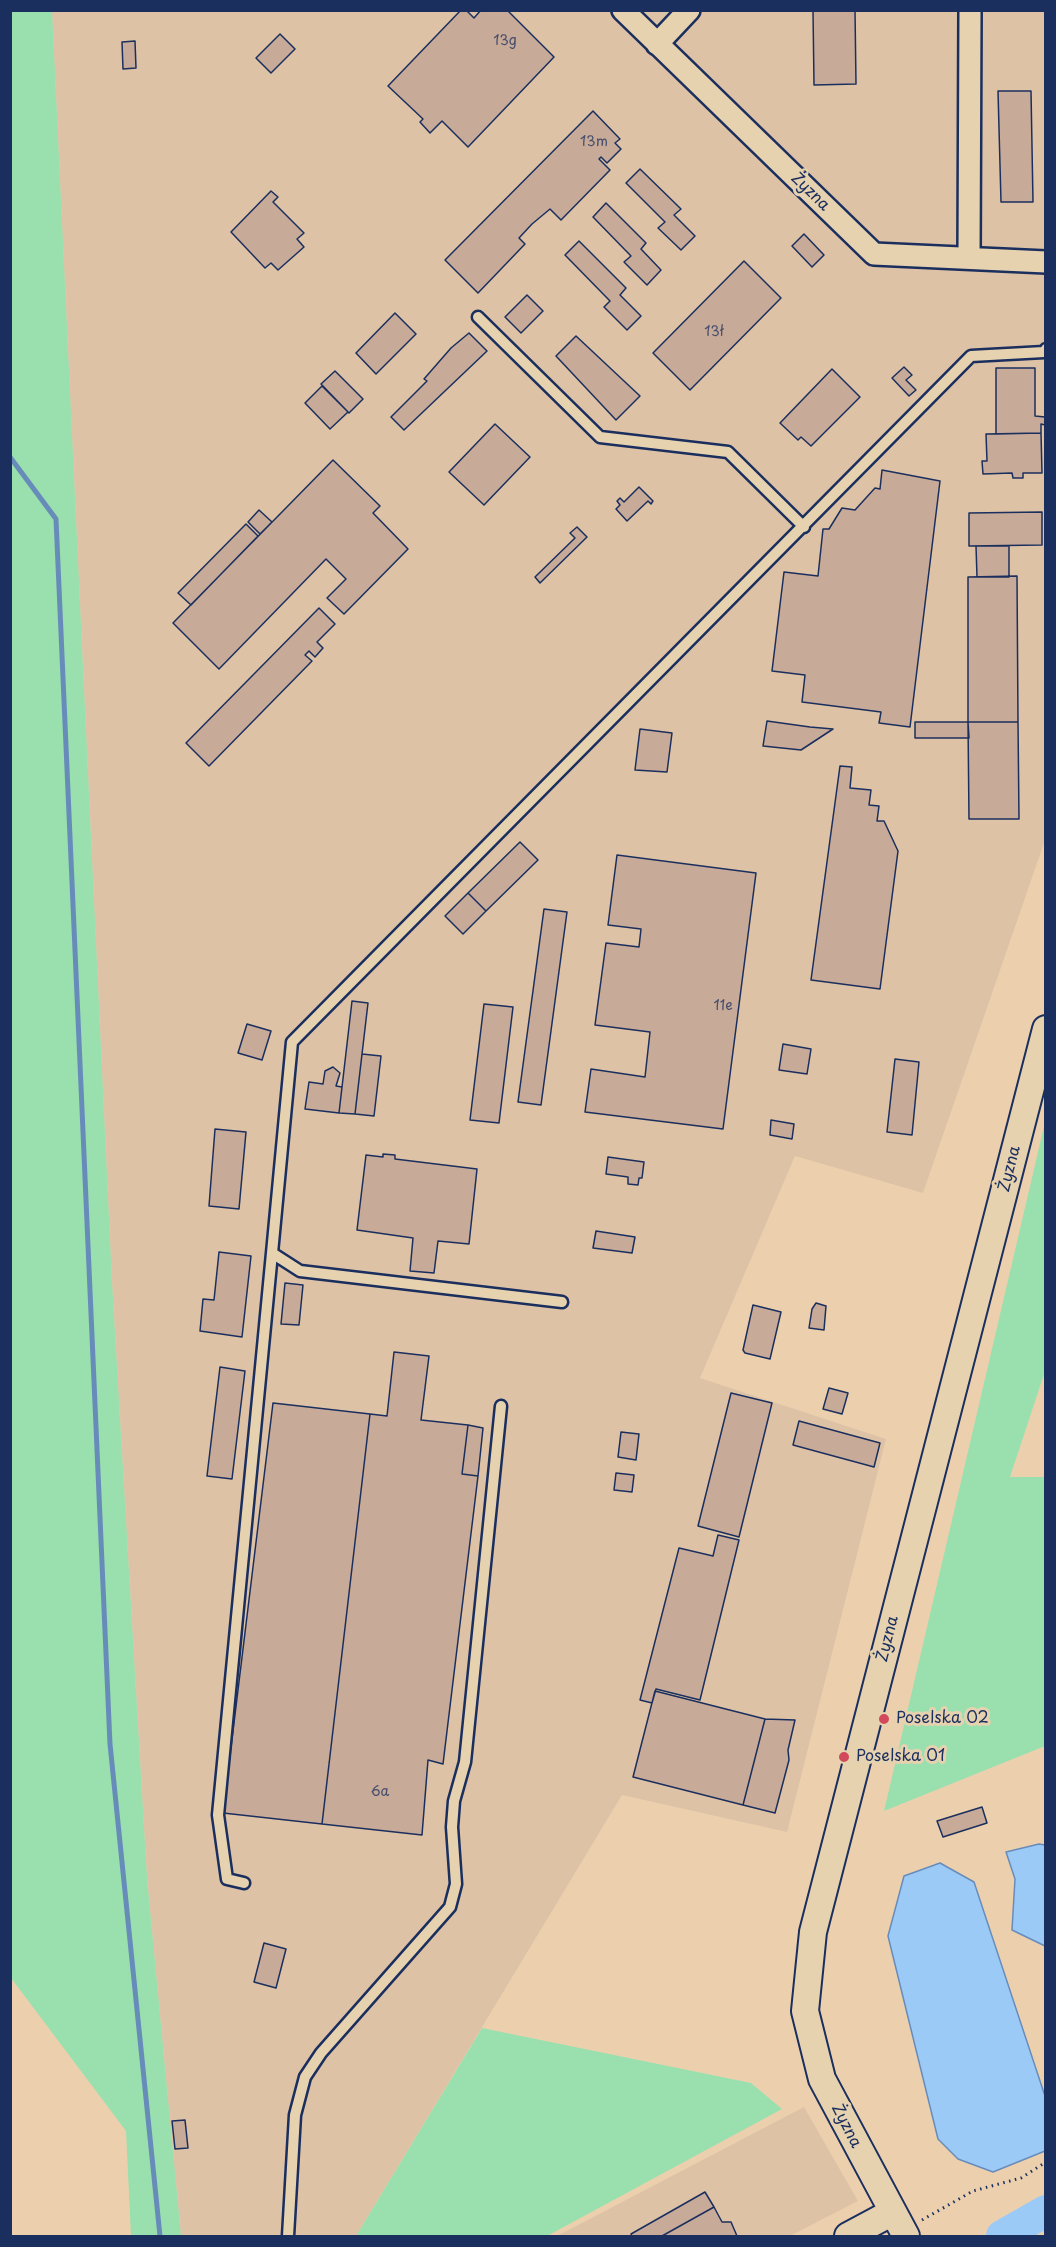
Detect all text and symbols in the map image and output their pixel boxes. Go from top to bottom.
house number: 13g [493,33,517,49]
house number: 13m [580,134,608,150]
street label: Żyzna [787,169,833,215]
house number: 13ł [704,324,724,340]
house number: 11e [713,998,733,1014]
street label: Żyzna [995,1144,1025,1194]
street label: Żyzna [873,1614,903,1664]
place label: Poselska 02 [896,1709,989,1729]
marker: Poselska 02 [877,1712,891,1726]
place label: Poselska 01 [856,1747,945,1767]
marker: Poselska 01 [837,1750,851,1764]
house number: 6a [371,1784,389,1800]
street label: Żyzna [827,2101,865,2151]

